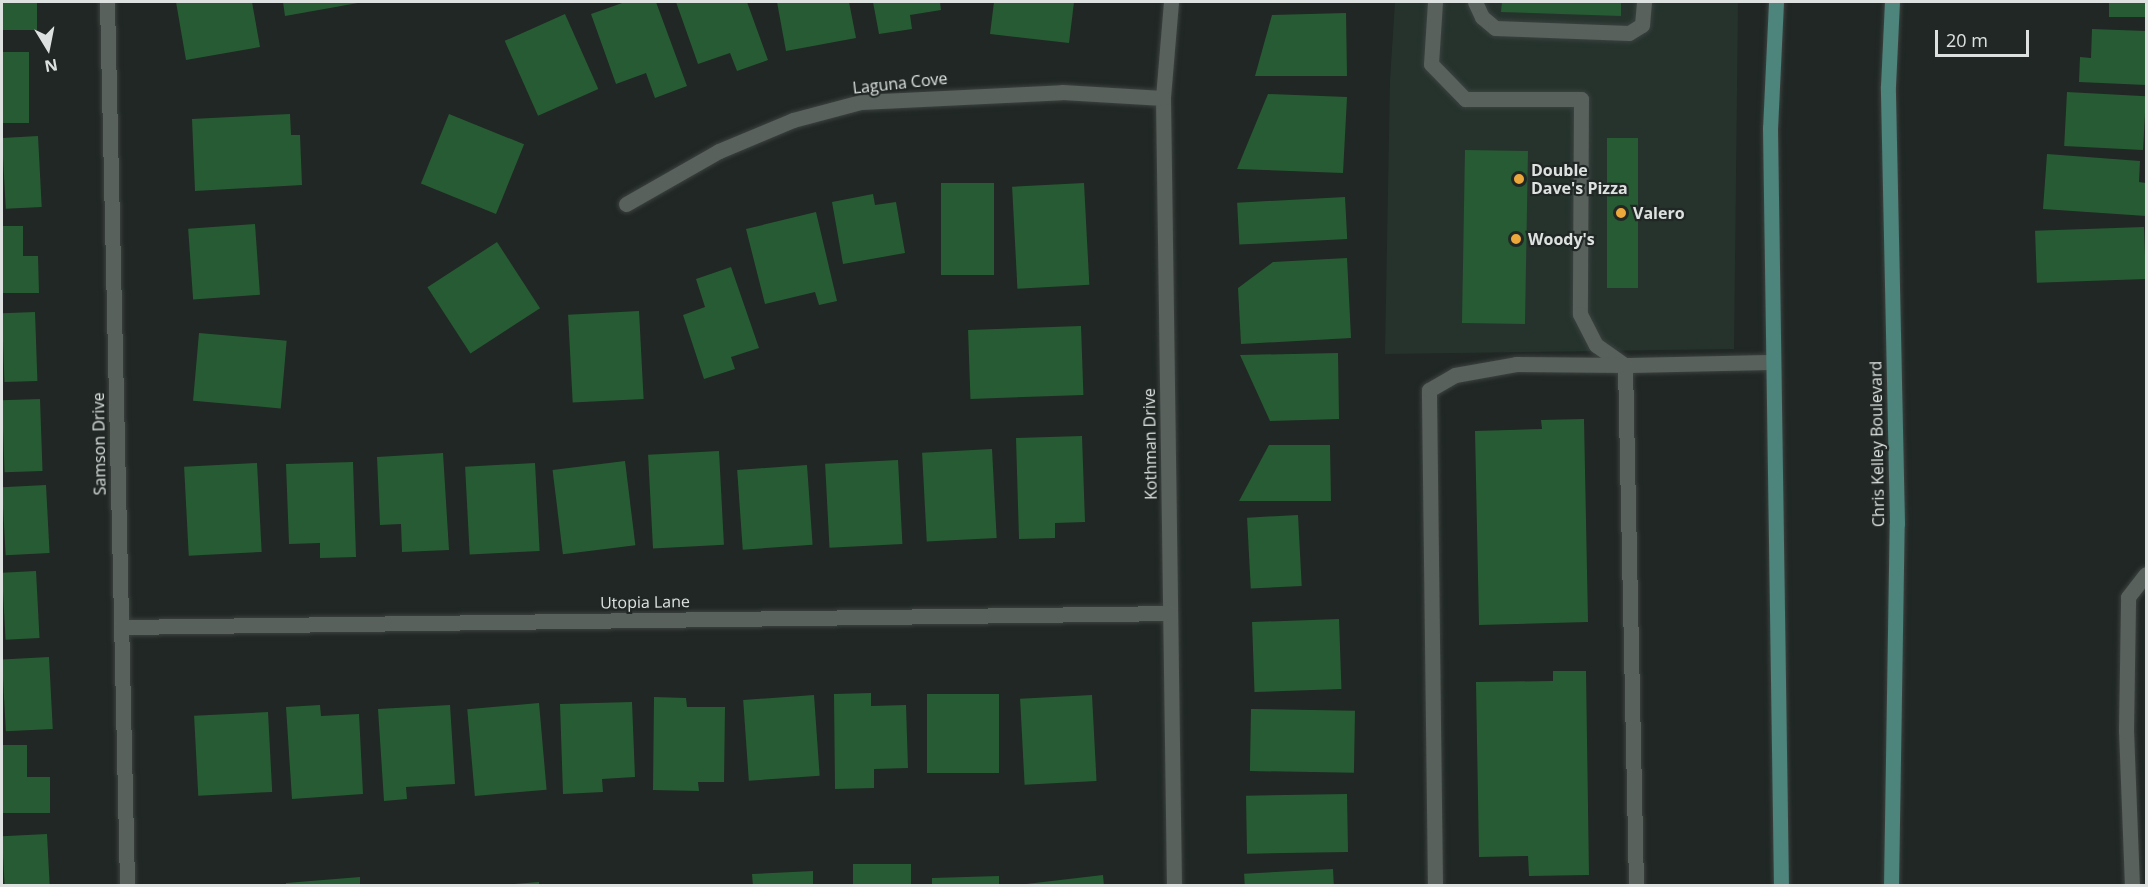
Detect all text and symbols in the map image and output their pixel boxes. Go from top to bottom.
north arrow [18,18,78,78]
scale bar [1938,18,2032,56]
text: 20 m [1946,28,1988,52]
text: N [43,54,59,78]
street label: Laguna Cove [852,68,948,98]
place label: Double Dave's Pizza [1531,160,1628,198]
marker: Double Dave's Pizza [1512,172,1526,186]
place label: Valero [1633,203,1685,223]
marker: Valero [1614,206,1628,220]
place label: Woody's [1528,229,1595,249]
marker: Woody's [1509,232,1523,246]
street label: Chris Kelley Boulevard [1866,361,1888,527]
street label: Kothman Drive [1139,388,1161,500]
street label: Samson Drive [89,392,109,496]
street label: Utopia Lane [600,592,690,612]

